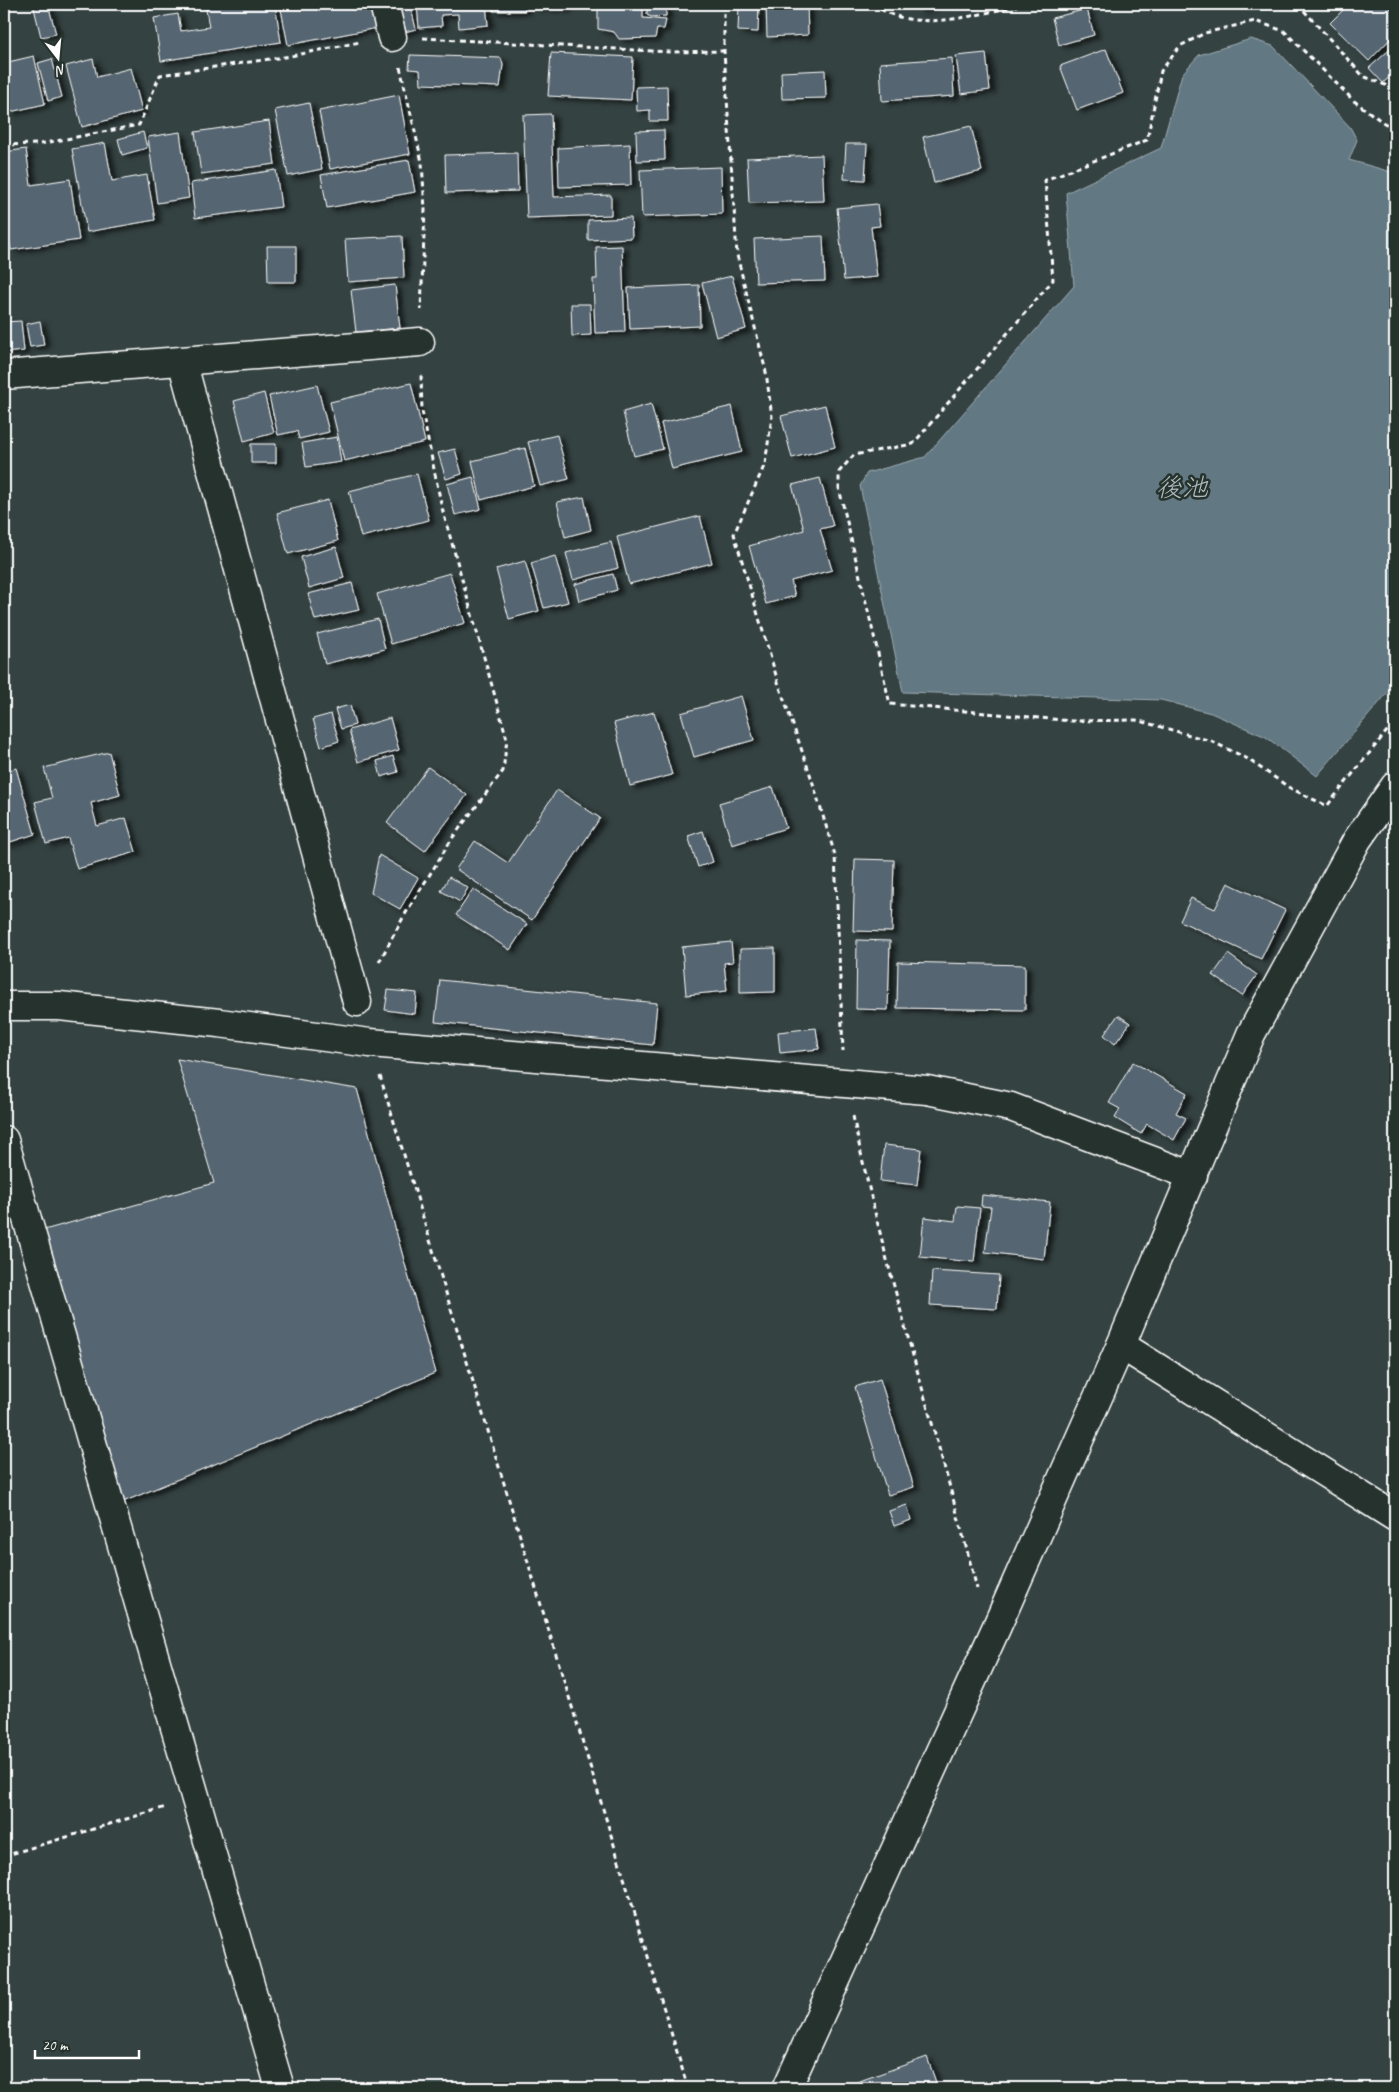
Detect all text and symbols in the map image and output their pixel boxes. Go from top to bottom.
north arrow [32,32,82,82]
text: N [53,61,68,80]
water label: 後池 [1156,471,1209,504]
scale bar [35,2027,139,2059]
text: 20 m [42,2036,69,2055]

